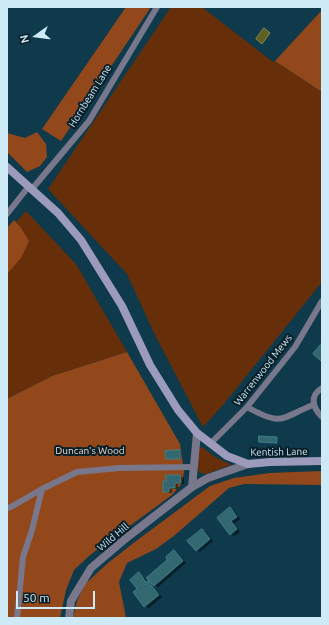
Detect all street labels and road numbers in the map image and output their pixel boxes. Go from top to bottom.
street label: Hornbeam Lane [66,63,114,129]
street label: Warrenwood Mews [232,332,294,408]
street label: Kentish Lane [250,446,308,458]
street label: Wild Hill [95,520,131,554]

